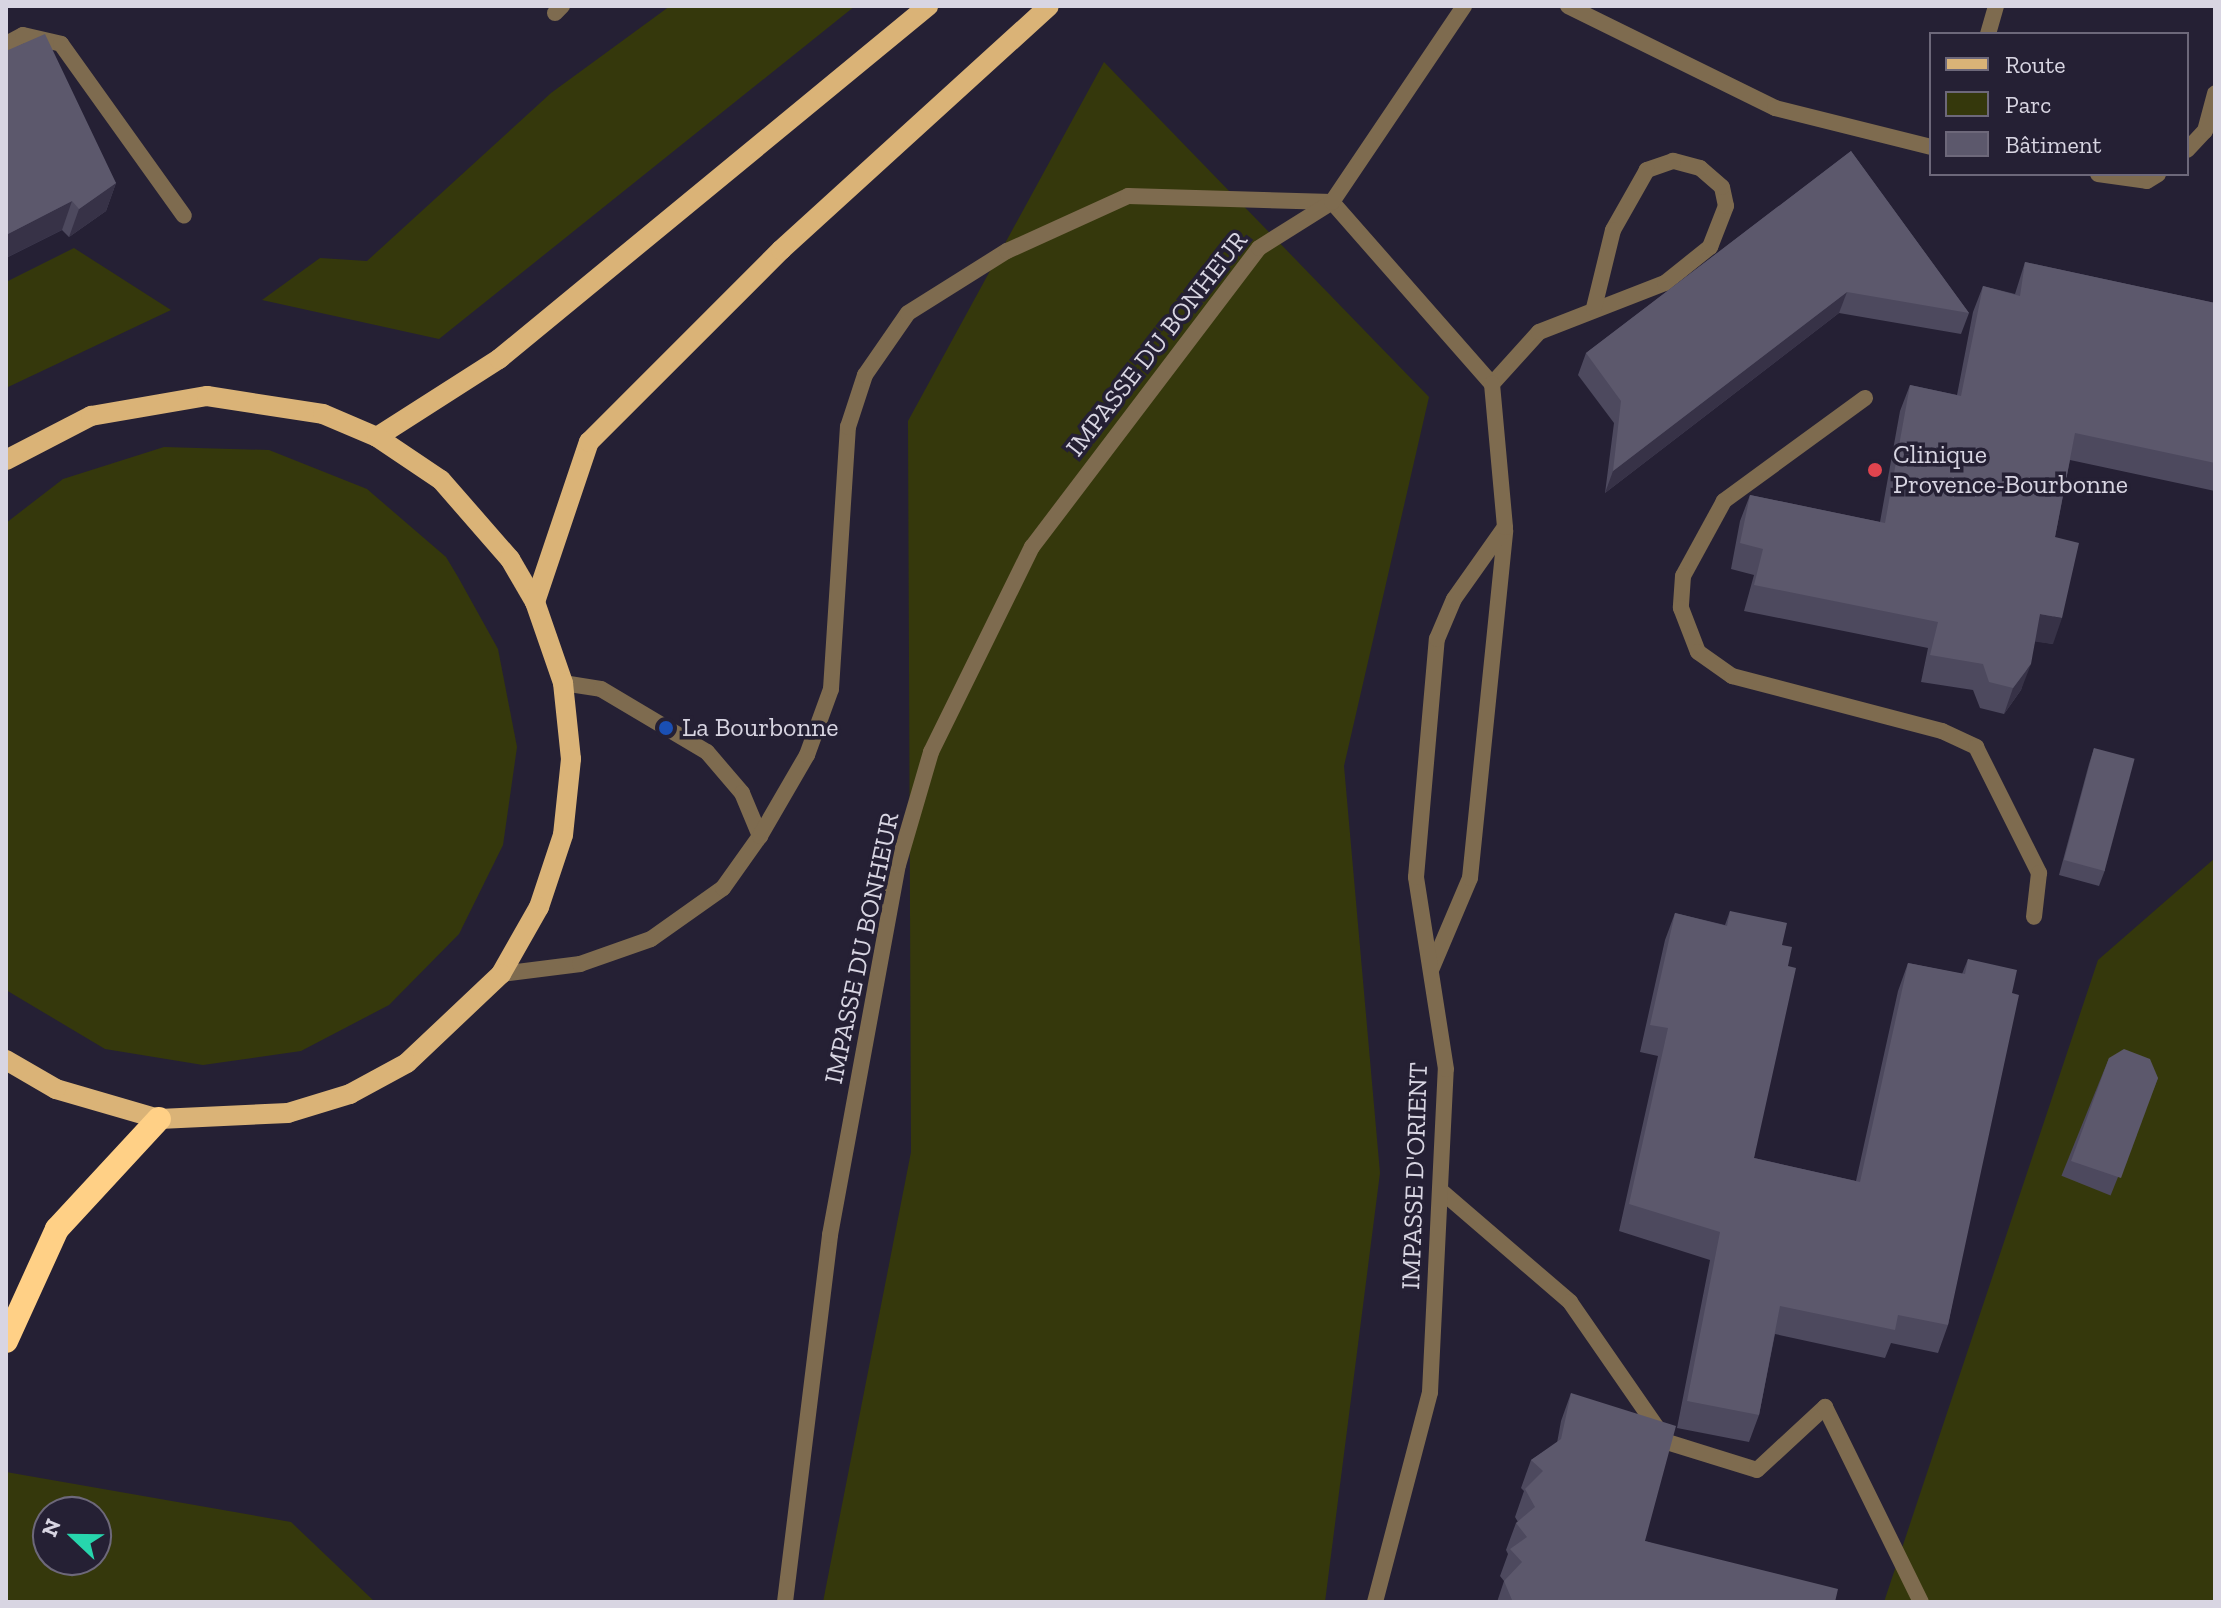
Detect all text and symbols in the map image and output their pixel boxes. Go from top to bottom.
legend [1929,32,2189,176]
text: Route [2005,50,2065,79]
text: Parc [2005,90,2051,119]
text: Bâtiment [2005,130,2101,159]
street label: IMPASSE DU BONHEUR [1060,225,1254,463]
place label: Clinique Provence-Bourbonne [1893,439,2128,500]
marker: Clinique Provence-Bourbonne [1864,459,1886,481]
place label: La Bourbonne [682,712,838,744]
marker: La Bourbonne [657,719,675,737]
street label: IMPASSE DU BONHEUR [818,810,906,1086]
street label: IMPASSE D'ORIENT [1395,1062,1435,1290]
north arrow [32,1496,112,1576]
text: N [35,1515,67,1540]

